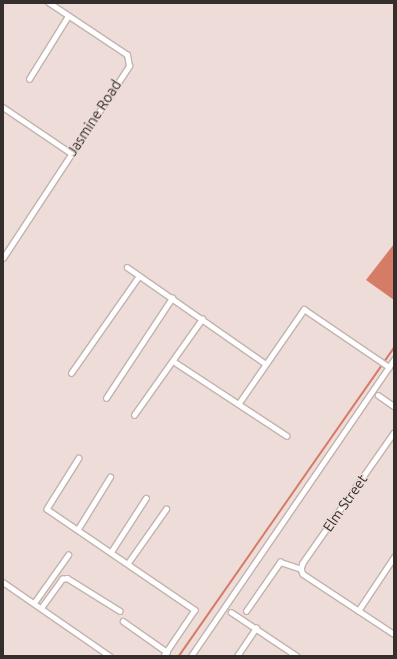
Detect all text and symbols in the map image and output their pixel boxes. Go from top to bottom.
street label: Jasmine Road [63,77,125,159]
street label: Elm Street [319,471,371,535]

